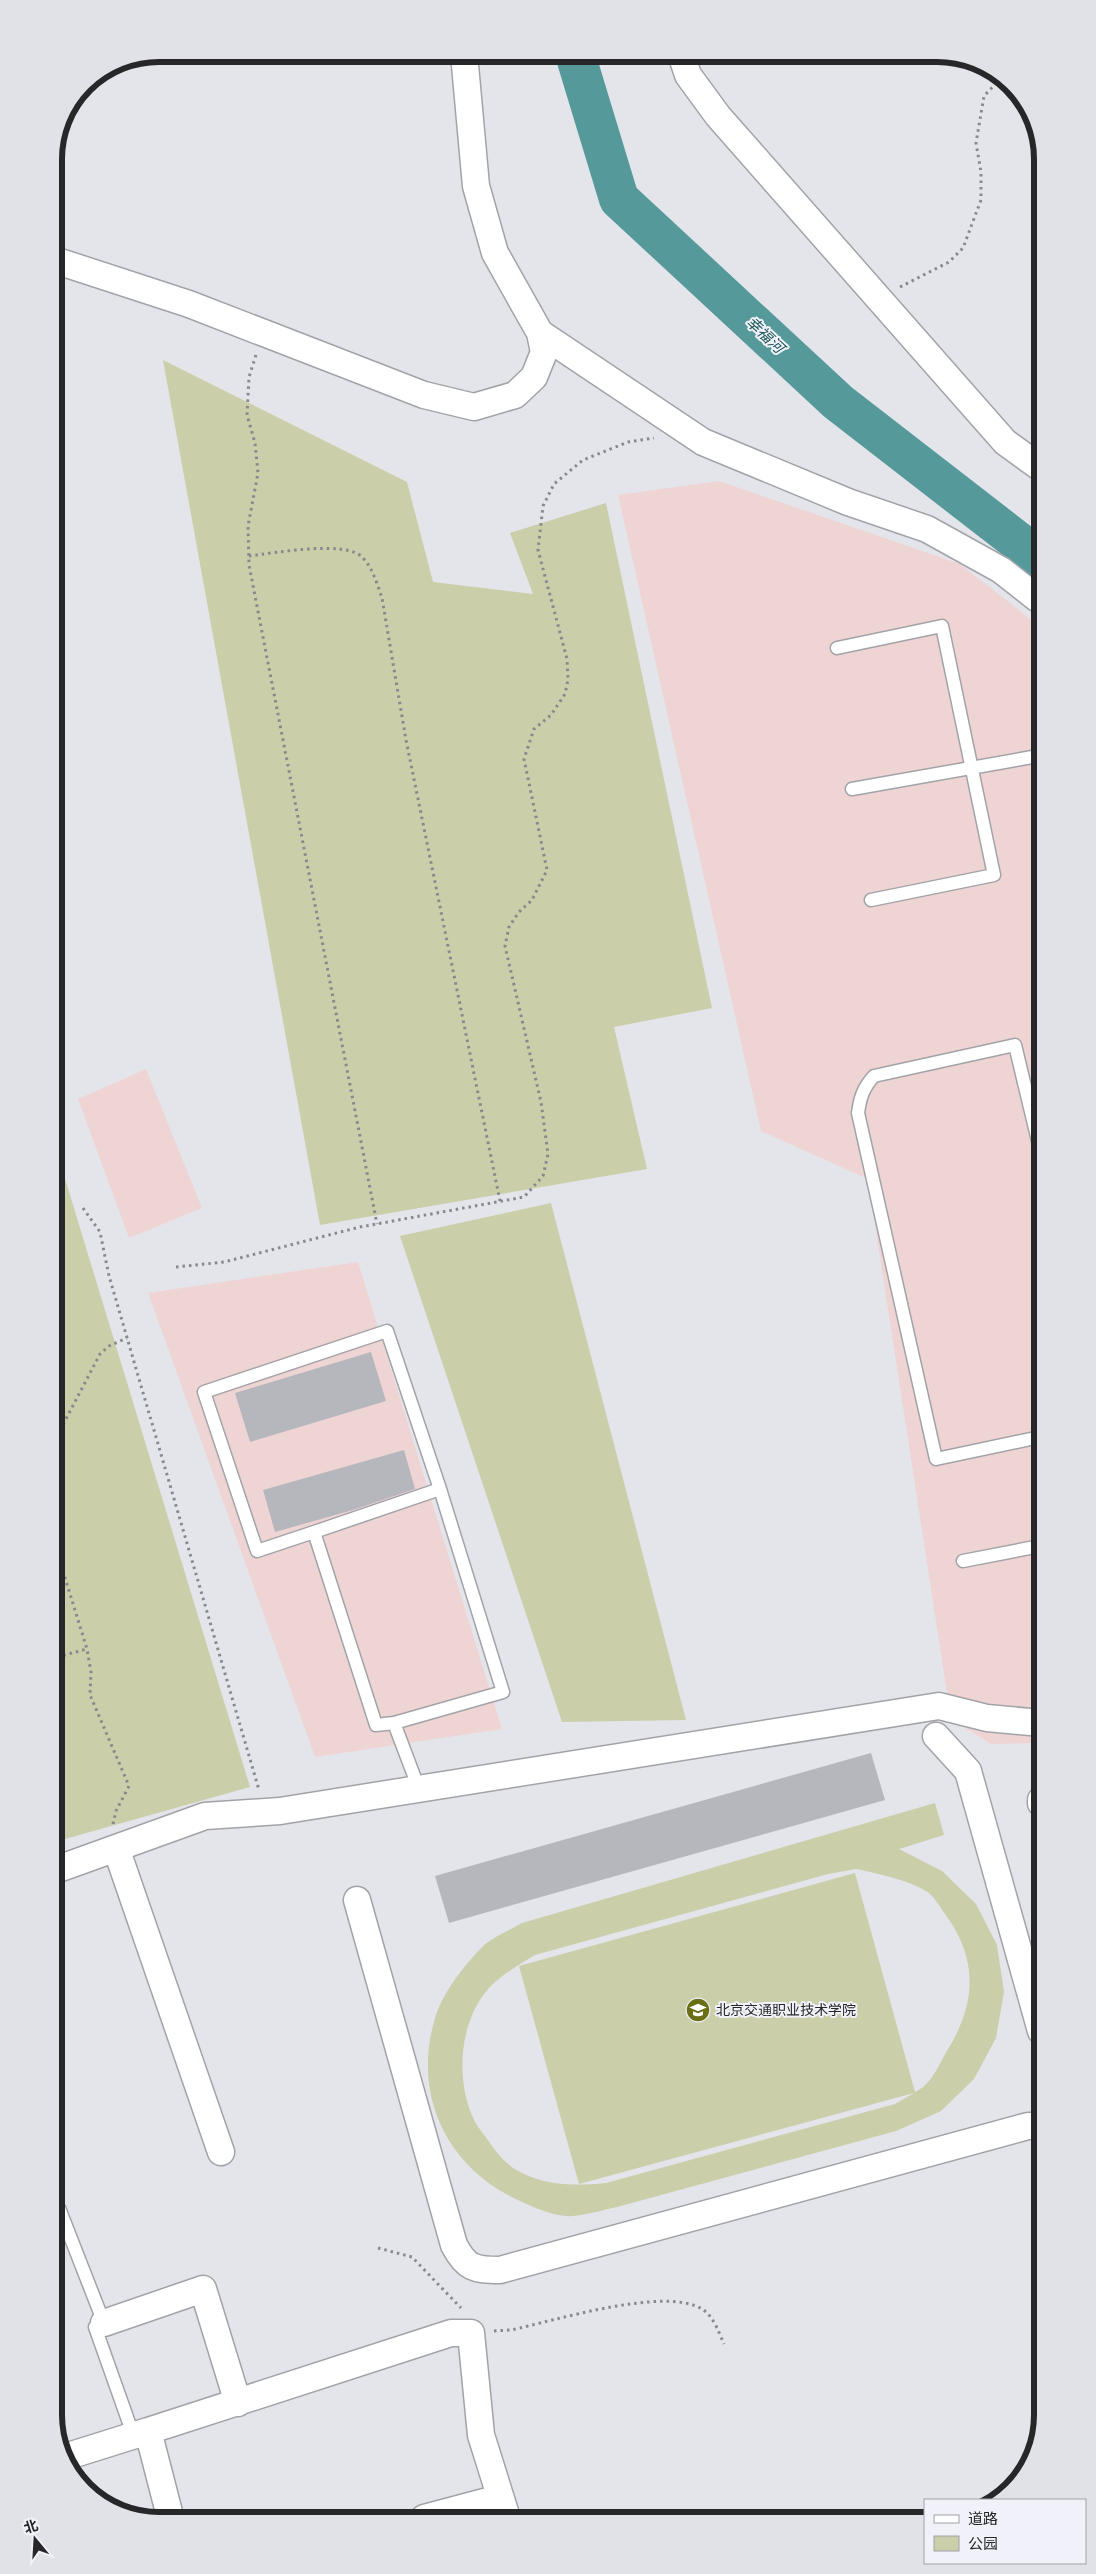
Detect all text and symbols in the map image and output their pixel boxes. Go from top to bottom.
water label: 幸福河 [742,313,790,359]
school or university icon: 北京交通职业技术学院 [685,1997,711,2023]
place label: 北京交通职业技术学院 [716,2002,856,2018]
legend [924,2499,1086,2564]
text: 道路 [968,2510,998,2528]
north arrow [10,2514,60,2564]
text: 北 [22,2517,40,2536]
text: 公园 [968,2535,998,2553]

